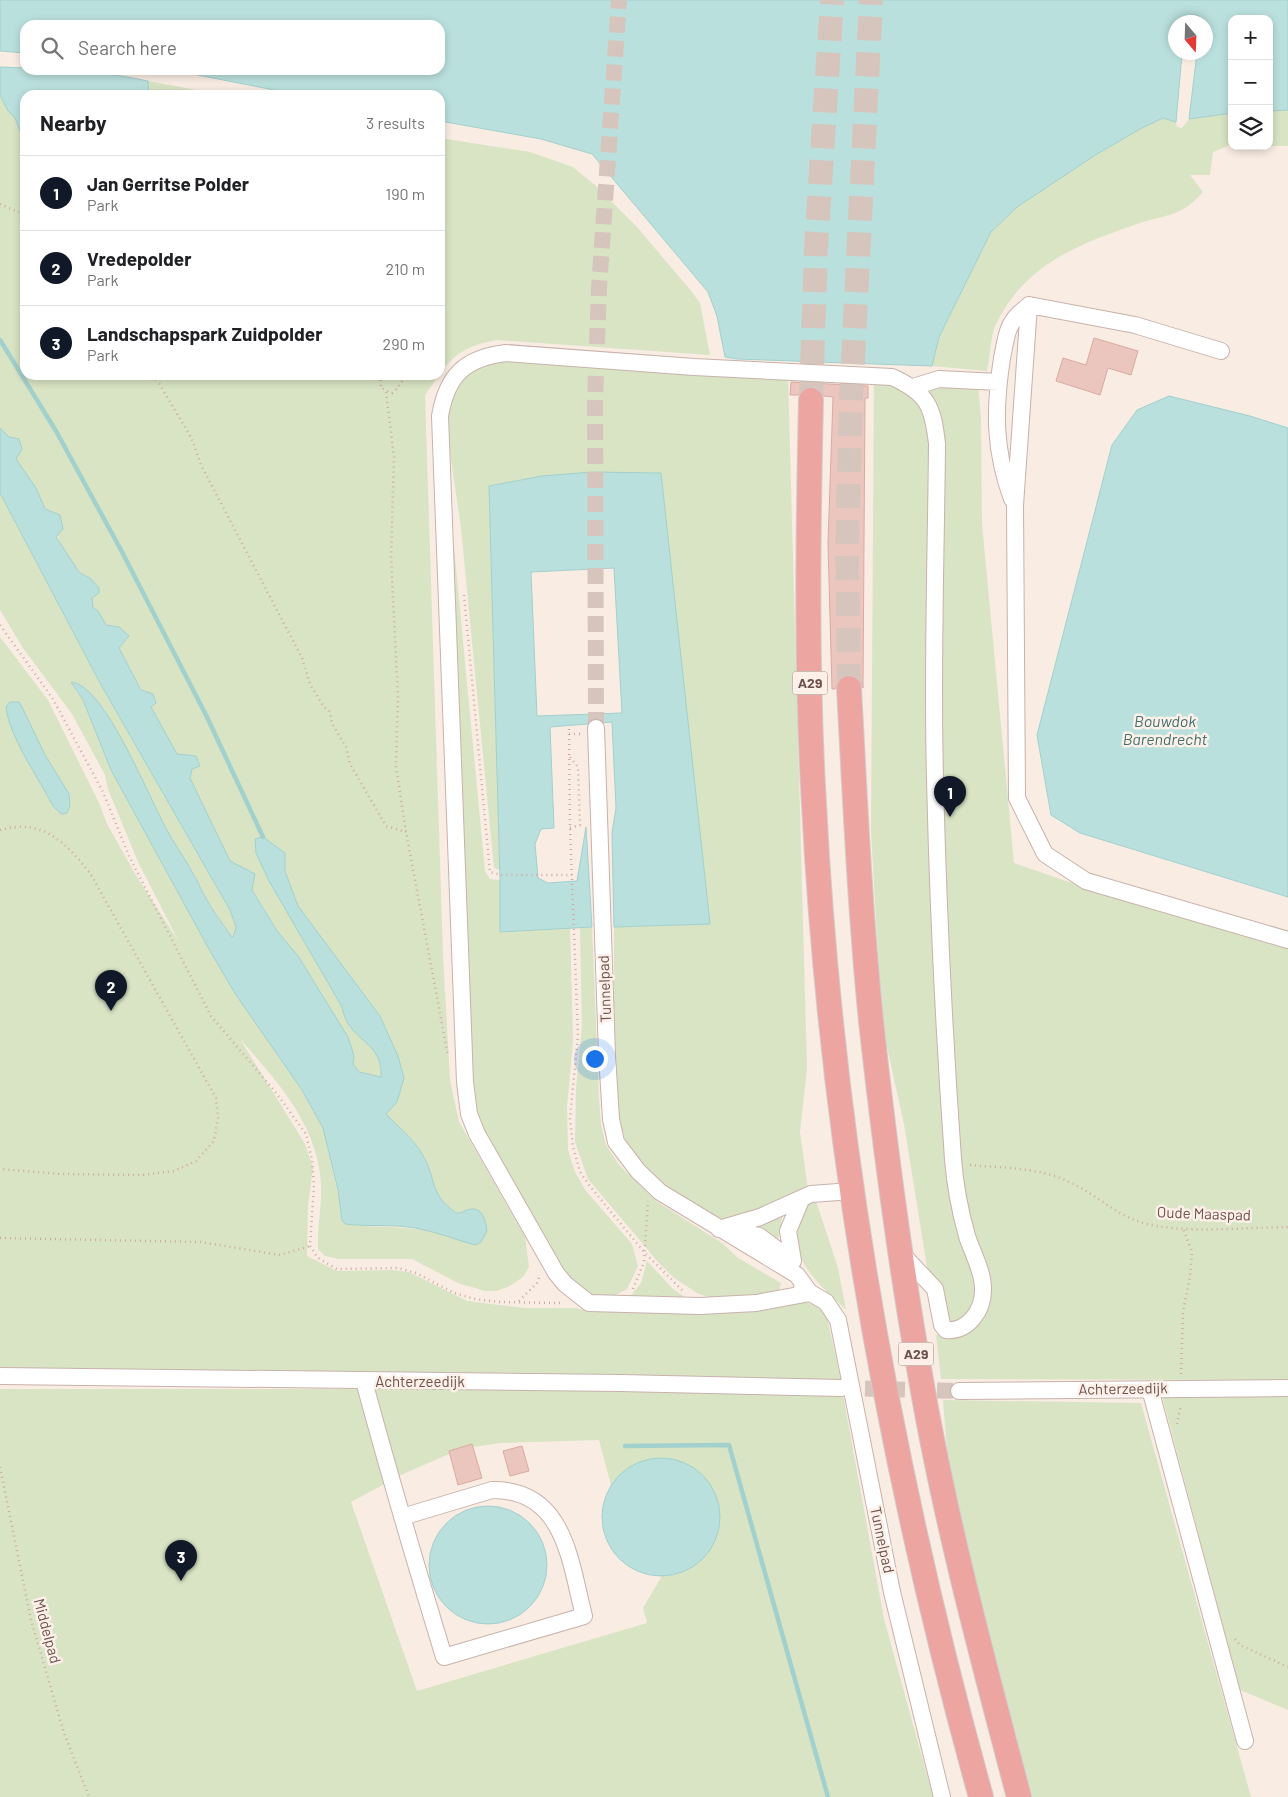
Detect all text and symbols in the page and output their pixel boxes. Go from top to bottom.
north arrow [1168,15,1213,60]
map controls [1228,15,1273,150]
button: + [1228,15,1273,60]
search box [20,20,445,75]
icon: search [38,34,66,62]
text: Search here [78,36,177,59]
button: − [1228,60,1273,105]
button: layers [1228,105,1273,150]
text: Nearby [40,110,106,135]
text: 3 results [366,113,425,132]
text: Jan Gerritse Polder [87,172,249,195]
text: 1 [53,184,59,203]
text: 190 m [386,184,425,203]
text: Park [87,195,118,214]
text: Vredepolder [87,247,191,270]
text: 2 [52,259,60,278]
text: 210 m [386,259,425,278]
text: Park [87,270,118,289]
text: Landschapspark Zuidpolder [87,322,322,345]
text: 3 [52,334,60,353]
text: 290 m [383,334,425,353]
text: Park [87,345,118,364]
road number: A29 [792,671,828,694]
water label: Bouwdok Barendrecht [1123,711,1208,748]
pin: 1 [934,776,966,817]
street label: Tunnelpad [594,955,614,1023]
pin: 2 [95,970,127,1011]
your location [582,1046,608,1072]
street label: Oude Maaspad [1157,1202,1251,1224]
road number: A29 [898,1342,934,1366]
street label: Achterzeedijk [375,1372,465,1390]
street label: Achterzeedijk [1078,1378,1168,1398]
street label: Tunnelpad [867,1505,899,1575]
pin: 3 [165,1540,197,1581]
street label: Middelpad [31,1596,65,1665]

